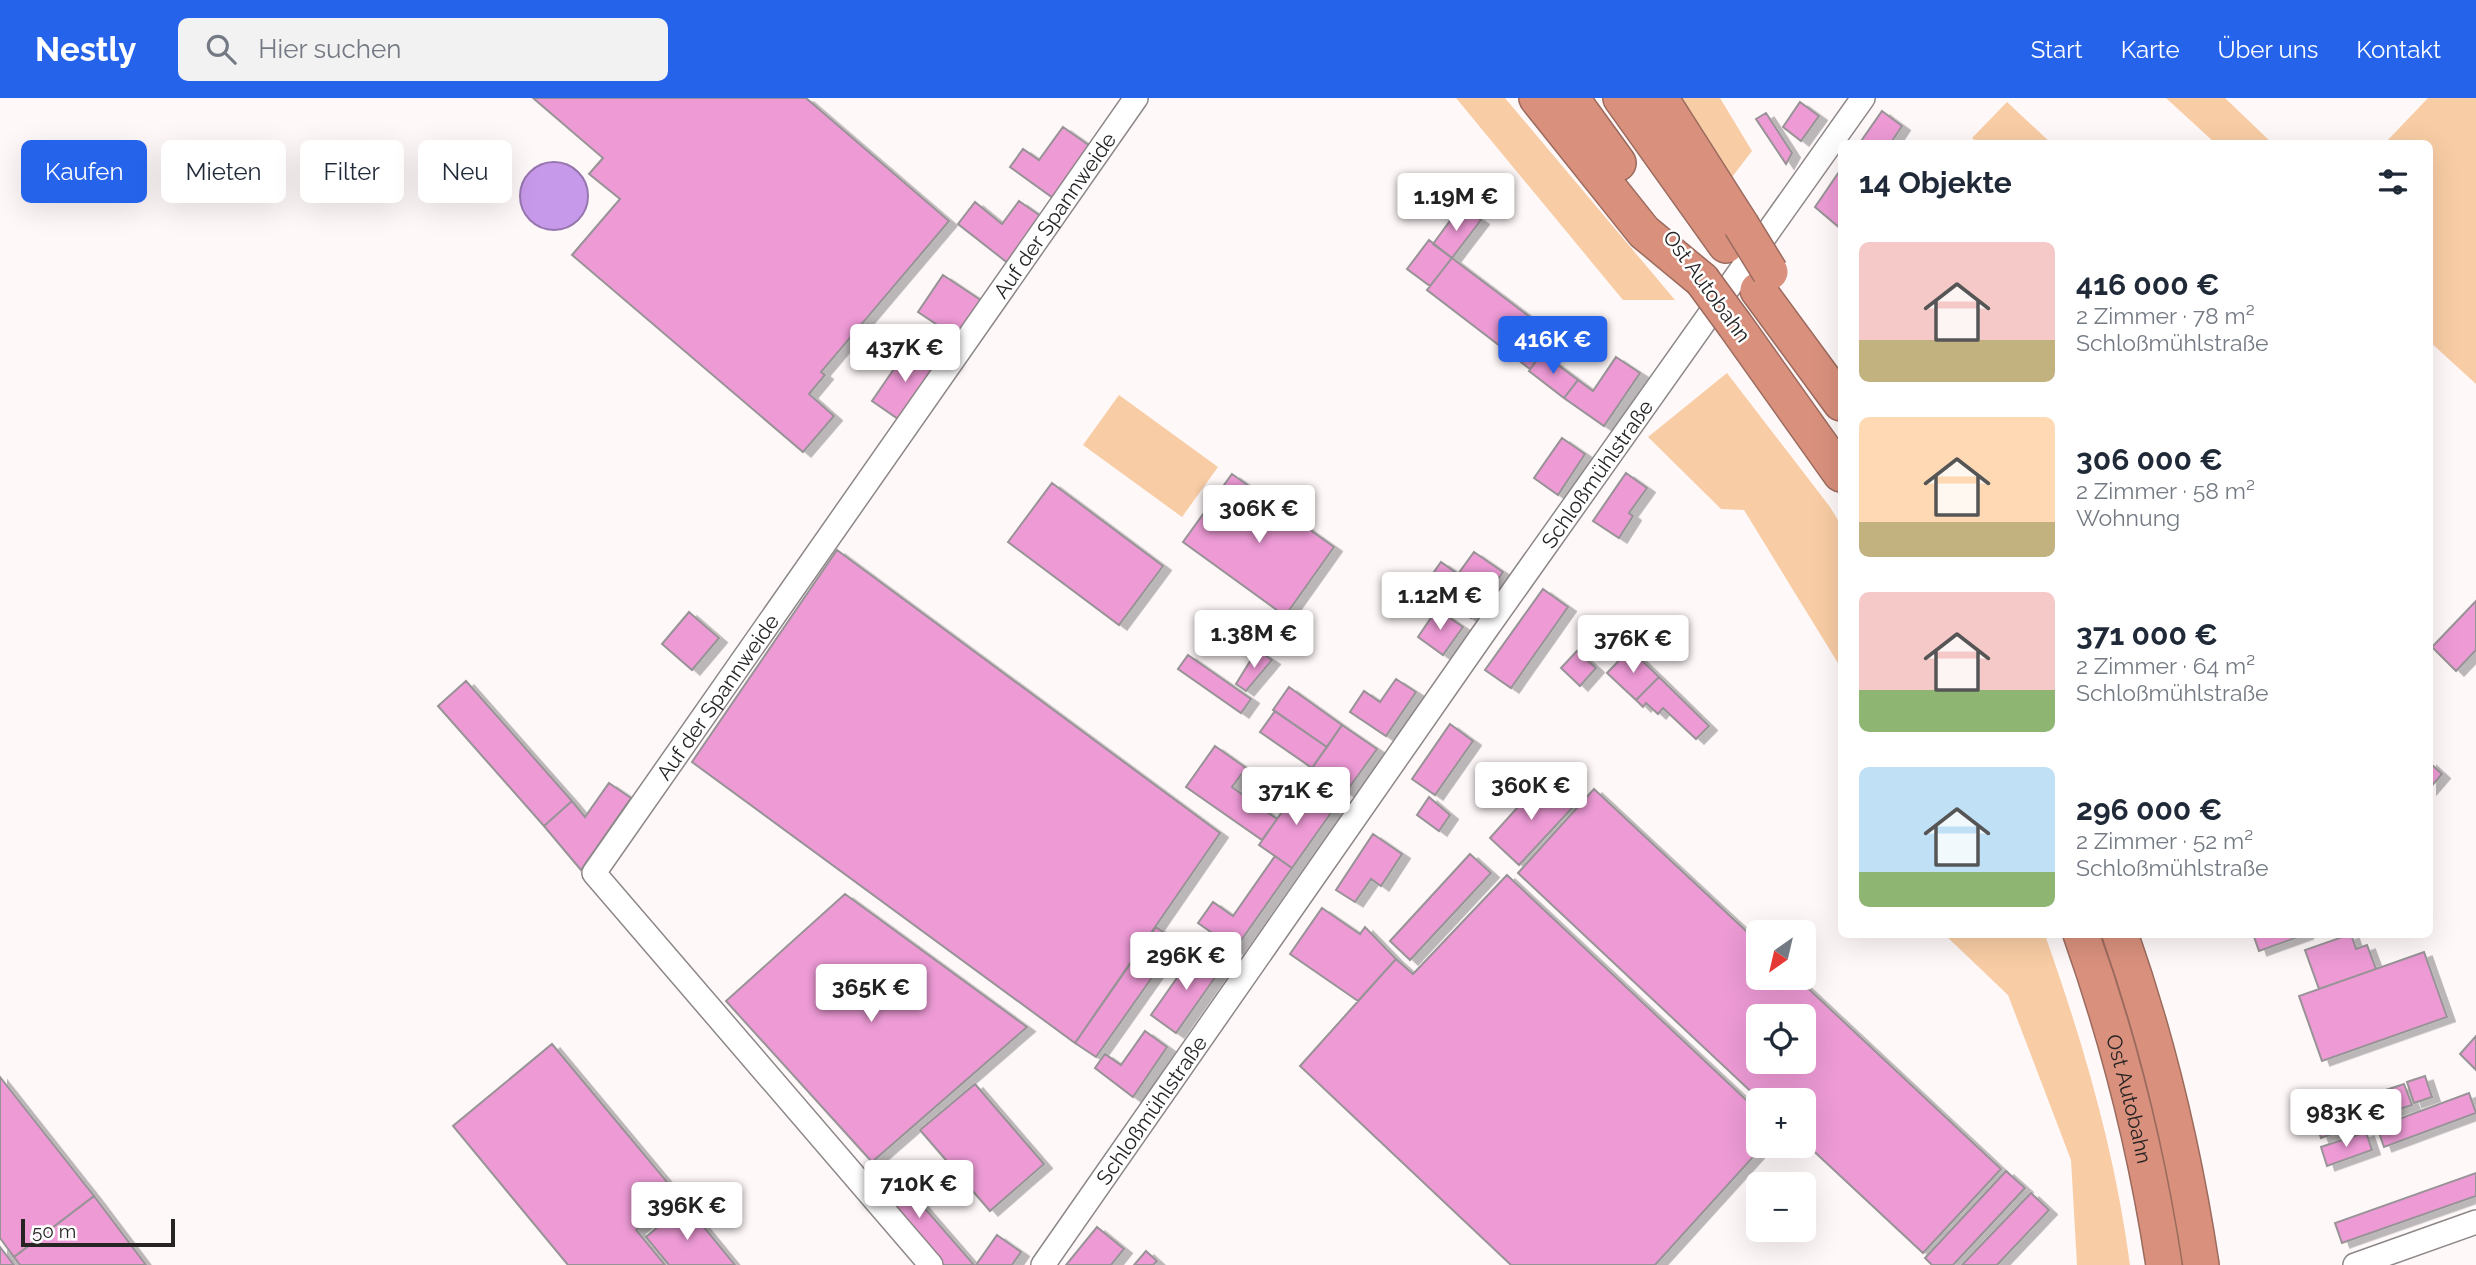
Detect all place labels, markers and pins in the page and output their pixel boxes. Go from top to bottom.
pin: 1.19M € [1391,174,1521,233]
pin: 416K € [1496,316,1610,376]
pin: 437K € [848,324,962,384]
pin: 306K € [1202,486,1316,545]
pin: 1.12M € [1375,573,1505,632]
pin: 1.38M € [1189,610,1319,670]
pin: 376K € [1576,616,1690,675]
pin: 360K € [1474,762,1588,822]
pin: 371K € [1239,768,1353,827]
pin: 296K € [1129,932,1243,992]
pin: 365K € [814,964,928,1024]
pin: 983K € [2289,1090,2403,1149]
pin: 710K € [862,1160,976,1220]
pin: 396K € [630,1182,744,1242]

